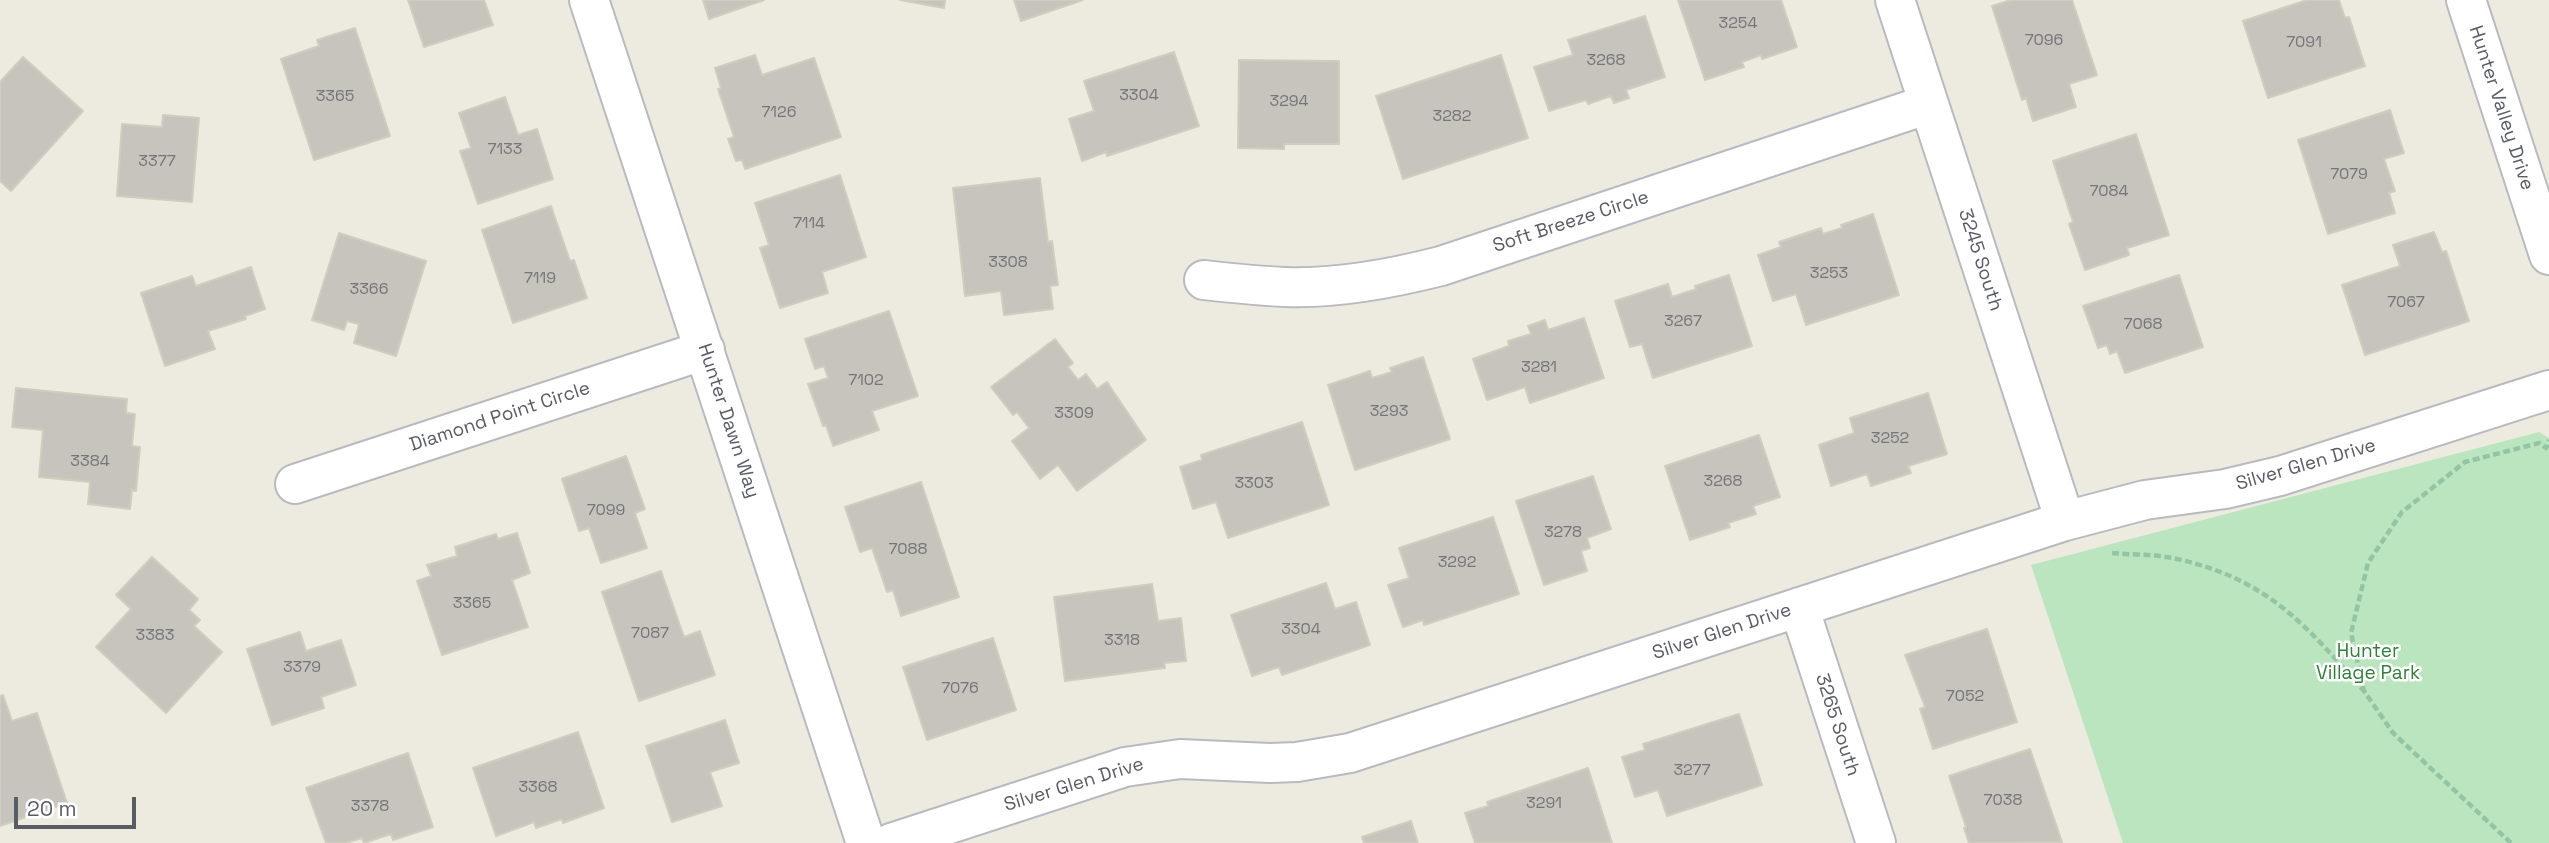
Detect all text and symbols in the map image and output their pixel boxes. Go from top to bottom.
house number: 3254 [1719,14,1757,34]
street label: Hunter Valley Drive [2464,23,2538,193]
house number: 7096 [2025,31,2063,51]
house number: 7091 [2286,33,2322,53]
house number: 3268 [1586,51,1626,71]
house number: 3304 [1119,86,1159,106]
house number: 3365 [316,87,354,107]
house number: 3294 [1269,92,1309,112]
house number: 7126 [762,103,796,123]
house number: 3282 [1433,107,1471,127]
house number: 7133 [488,140,522,160]
house number: 3377 [138,152,176,172]
house number: 7079 [2330,165,2368,185]
house number: 7084 [2089,182,2129,202]
street label: Soft Breeze Circle [1490,186,1652,258]
street label: 3245 South [1953,206,2007,314]
house number: 7114 [793,214,825,234]
house number: 3308 [988,253,1028,273]
house number: 3253 [1810,264,1848,284]
house number: 7119 [524,269,556,289]
house number: 3366 [350,280,388,300]
house number: 7067 [2387,293,2425,313]
house number: 3267 [1664,312,1702,332]
house number: 7068 [2124,315,2162,335]
street label: Hunter Dawn Way [692,341,764,501]
house number: 3281 [1521,358,1557,378]
house number: 7102 [848,371,884,391]
street label: Diamond Point Circle [407,377,593,457]
house number: 3293 [1370,402,1408,422]
house number: 3309 [1054,404,1094,424]
house number: 3252 [1871,429,1909,449]
street label: Silver Glen Drive [2233,434,2379,496]
house number: 3384 [70,452,110,472]
house number: 3268 [1703,472,1743,492]
house number: 3303 [1234,474,1274,494]
house number: 7099 [587,501,625,521]
house number: 3278 [1544,523,1582,543]
house number: 7088 [888,540,928,560]
house number: 3292 [1438,553,1476,573]
house number: 3365 [453,594,491,614]
street label: Silver Glen Drive [1650,599,1794,665]
house number: 3304 [1281,620,1321,640]
house number: 7087 [631,624,669,644]
house number: 3383 [136,626,174,646]
house number: 3318 [1104,631,1140,651]
park label: Hunter Village Park [2316,641,2420,685]
house number: 3379 [283,658,321,678]
street label: 3265 South [1810,671,1864,779]
house number: 7076 [941,679,979,699]
house number: 7052 [1946,687,1984,707]
street label: Silver Glen Drive [1002,753,1146,817]
house number: 3277 [1673,761,1711,781]
house number: 3368 [518,778,558,798]
scale bar [18,784,140,828]
house number: 7038 [1984,791,2022,811]
house number: 3291 [1526,794,1562,814]
text: 20 m [27,795,77,822]
house number: 3378 [351,797,389,817]

